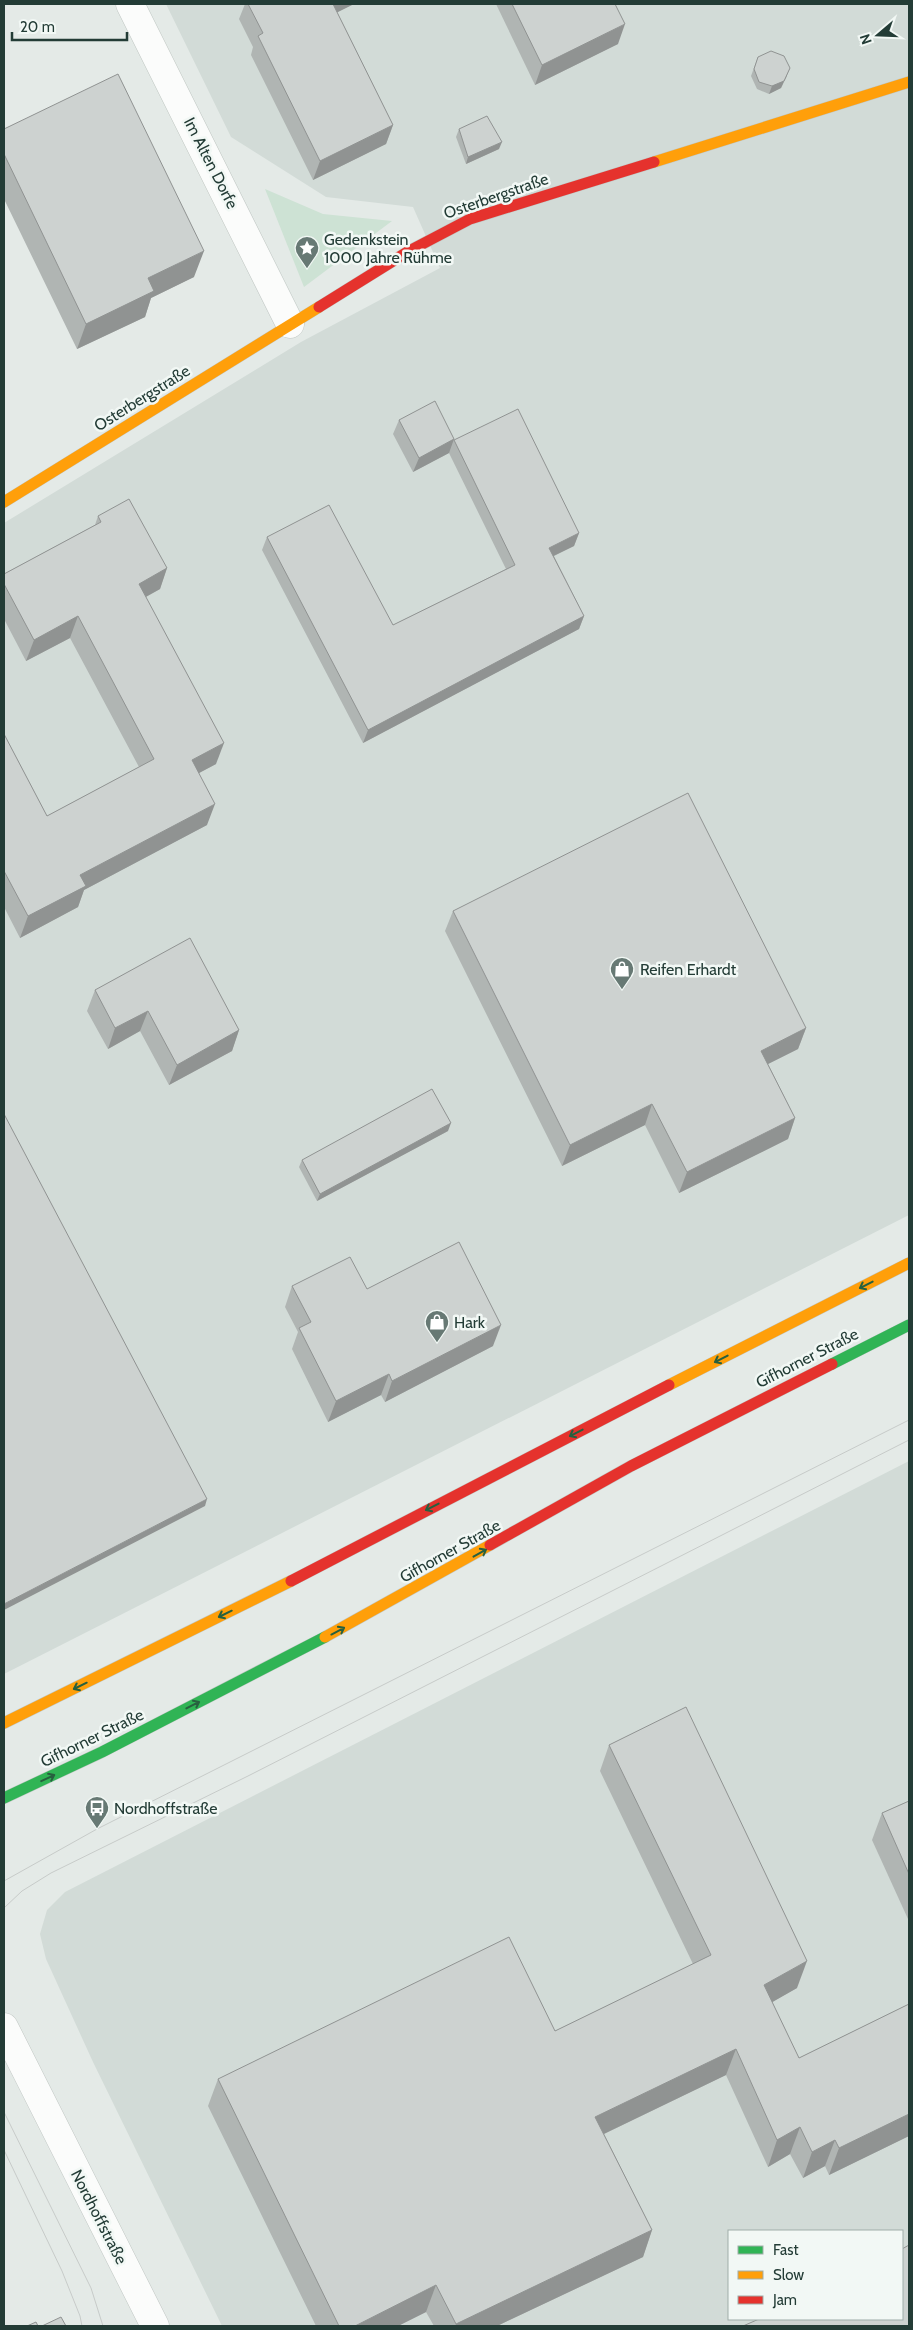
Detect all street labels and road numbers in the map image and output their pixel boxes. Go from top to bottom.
street label: Im Alten Dorfe [180,114,242,212]
street label: Osterbergstraße [441,169,551,223]
street label: Osterbergstraße [91,361,193,435]
street label: Gifhorner Straße [753,1324,861,1392]
street label: Gifhorner Straße [396,1516,504,1586]
street label: Gifhorner Straße [37,1705,147,1771]
street label: Nordhoffstraße [67,2167,131,2267]

